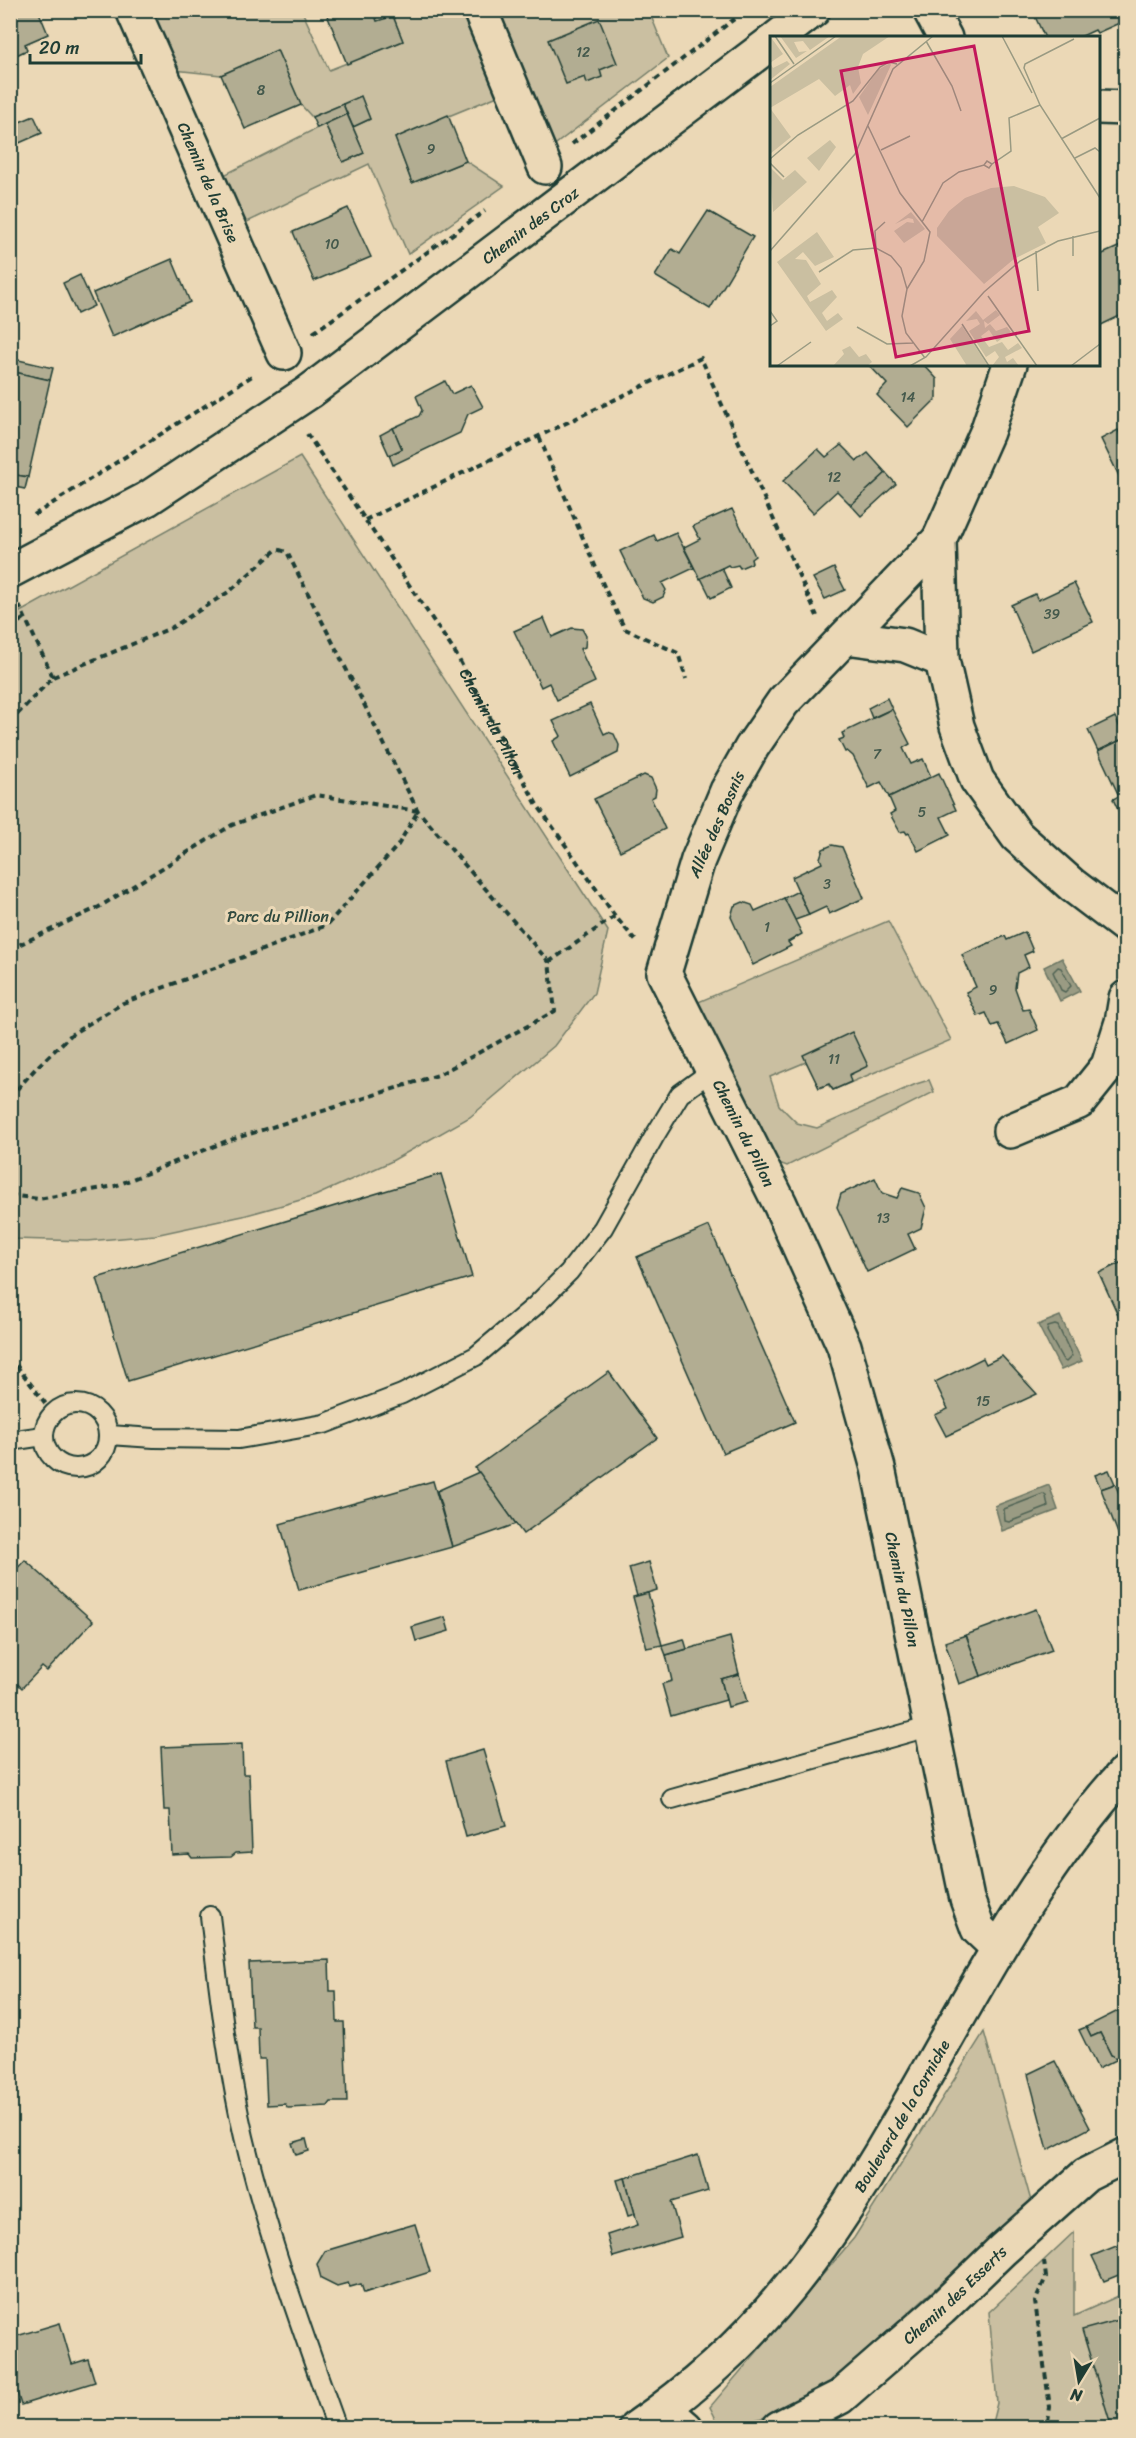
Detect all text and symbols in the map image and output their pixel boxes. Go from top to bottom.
scale bar [30,27,141,65]
text: 20 m [39,32,79,64]
inset map [770,36,1100,366]
house number: 12 [576,40,590,65]
house number: 8 [257,78,266,103]
street label: Chemin de la Brise [169,117,248,248]
house number: 9 [427,137,436,162]
street label: Chemin des Croz [475,178,586,272]
house number: 10 [325,232,340,257]
house number: 14 [901,385,916,410]
house number: 12 [827,465,841,490]
house number: 39 [1044,602,1061,627]
street label: Chemin du Pillon [451,663,532,780]
house number: 7 [873,742,882,767]
street label: Allée des Bosnis [680,766,753,883]
house number: 5 [918,800,927,825]
house number: 3 [823,872,831,897]
park label: Parc du Pillion [227,902,329,931]
house number: 1 [764,915,770,940]
house number: 9 [989,978,998,1003]
house number: 11 [828,1047,840,1072]
street label: Chemin du Pillon [705,1074,783,1192]
house number: 13 [876,1206,890,1231]
house number: 15 [976,1389,991,1414]
street label: Chemin du Pillon [877,1529,929,1650]
street label: Boulevard de la Corniche [846,2034,958,2198]
street label: Chemin des Esserts [896,2238,1015,2352]
north arrow [1049,2351,1109,2411]
text: N [1067,2380,1085,2411]

